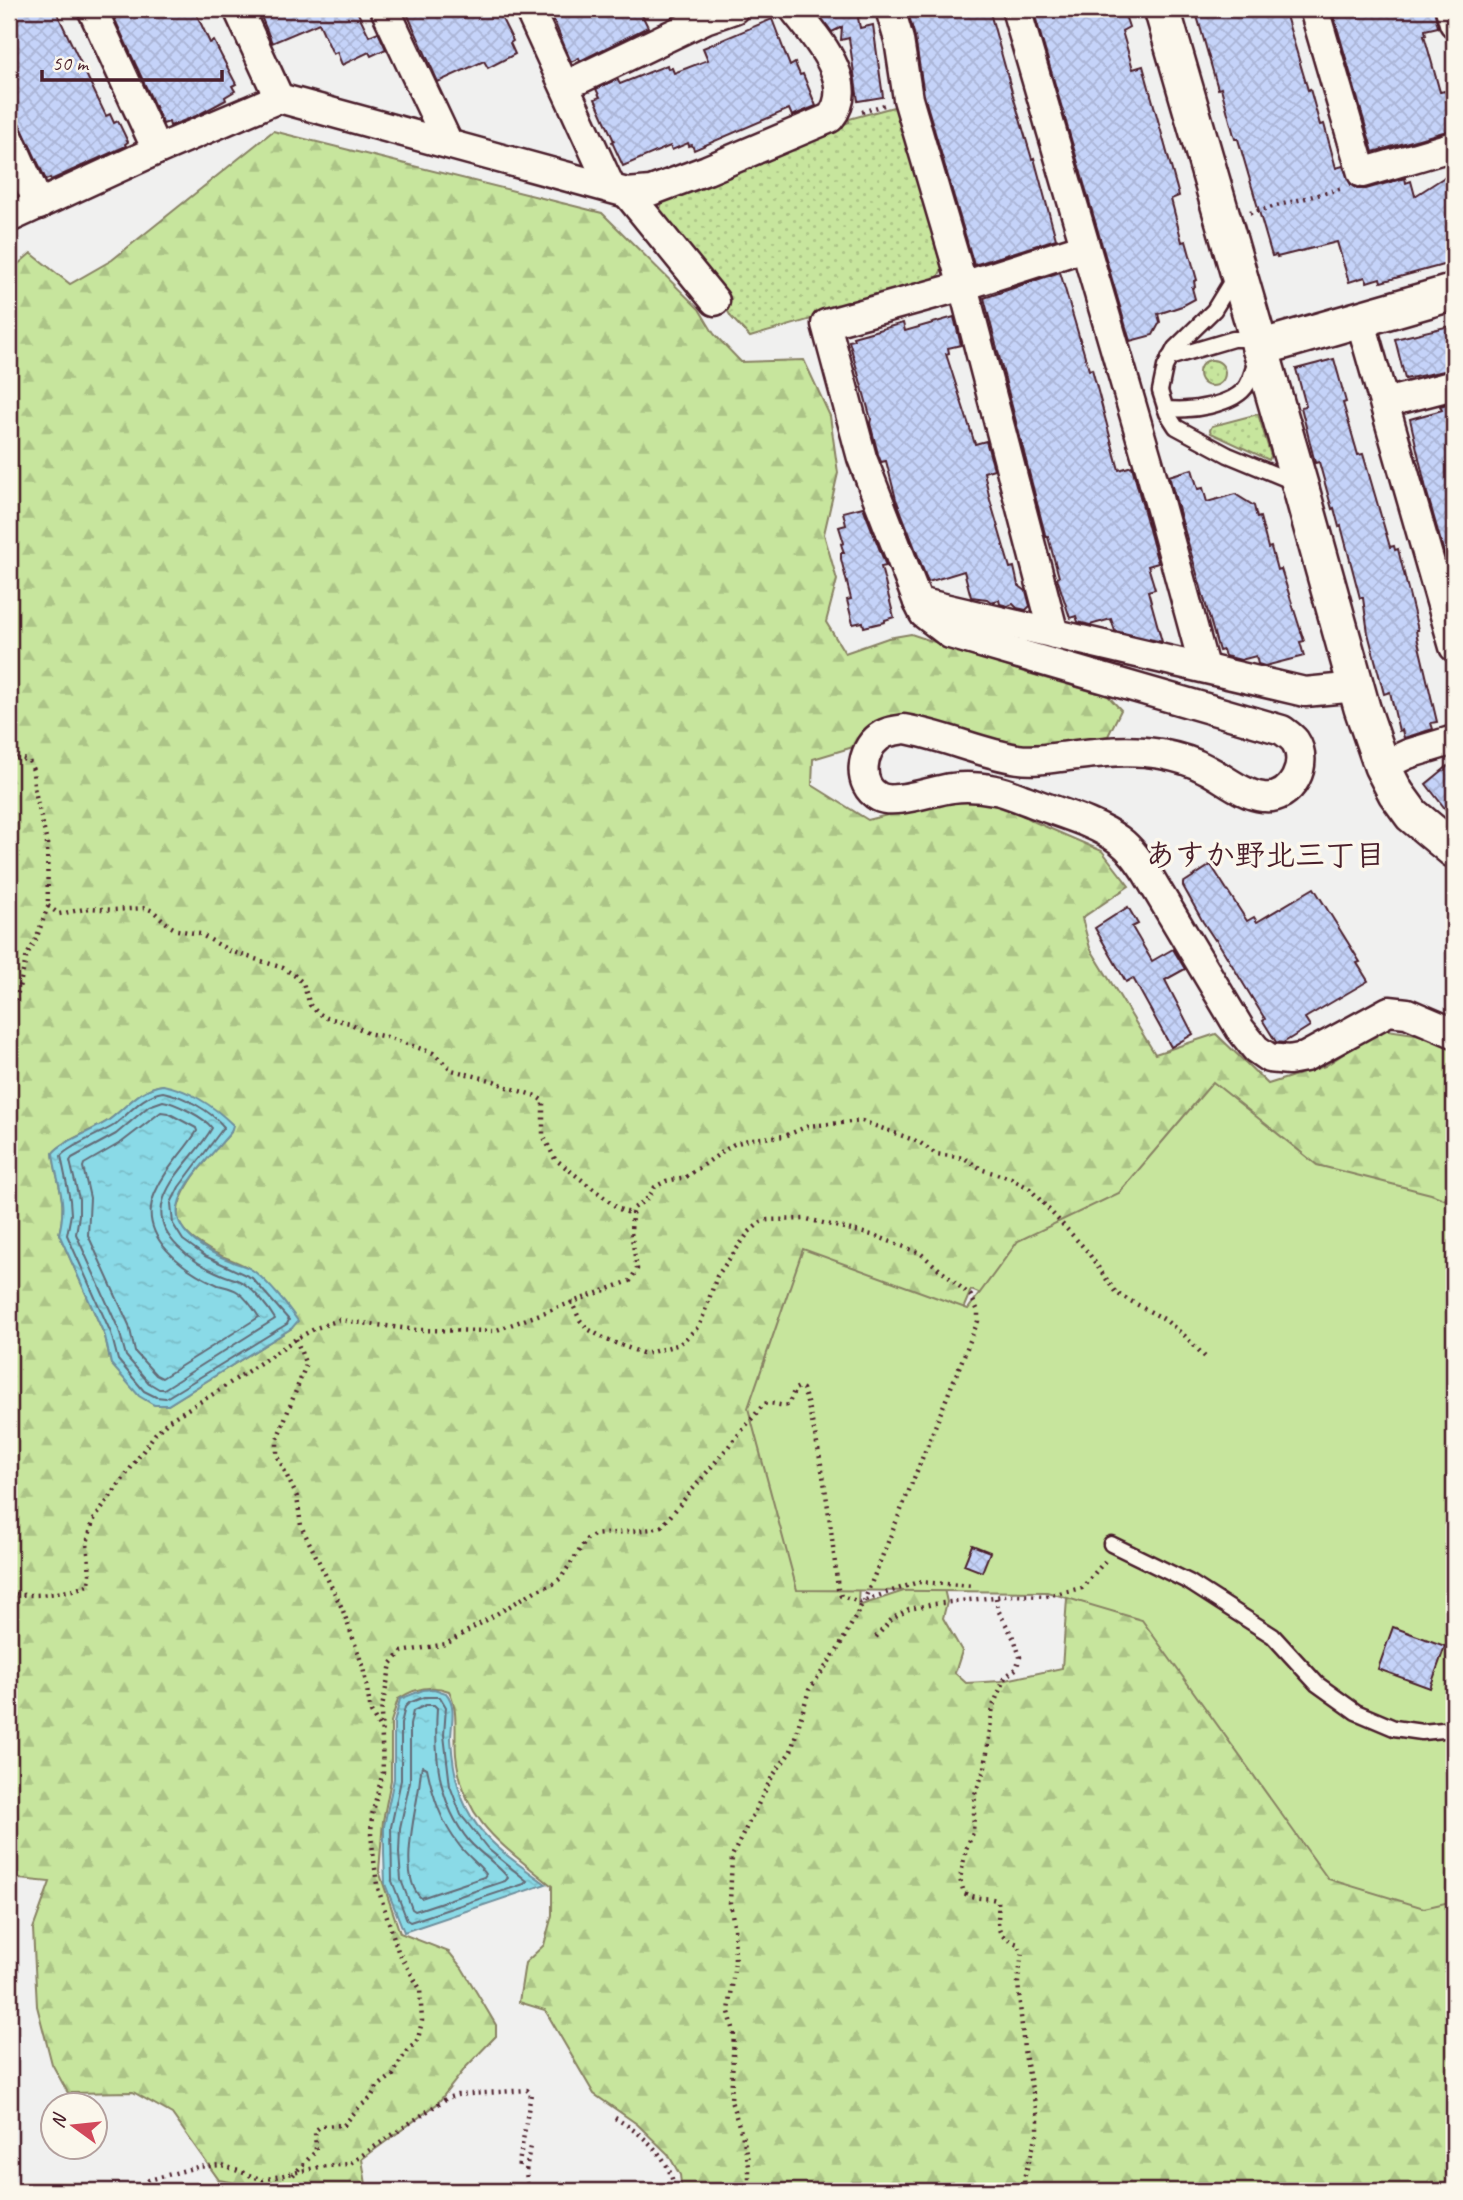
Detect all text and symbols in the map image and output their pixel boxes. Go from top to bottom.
scale bar [42,38,222,82]
text: 50 m [52,50,90,76]
district label: あすか野北三丁目 [1145,836,1385,874]
north arrow [38,2092,108,2162]
text: N [45,2110,72,2131]

